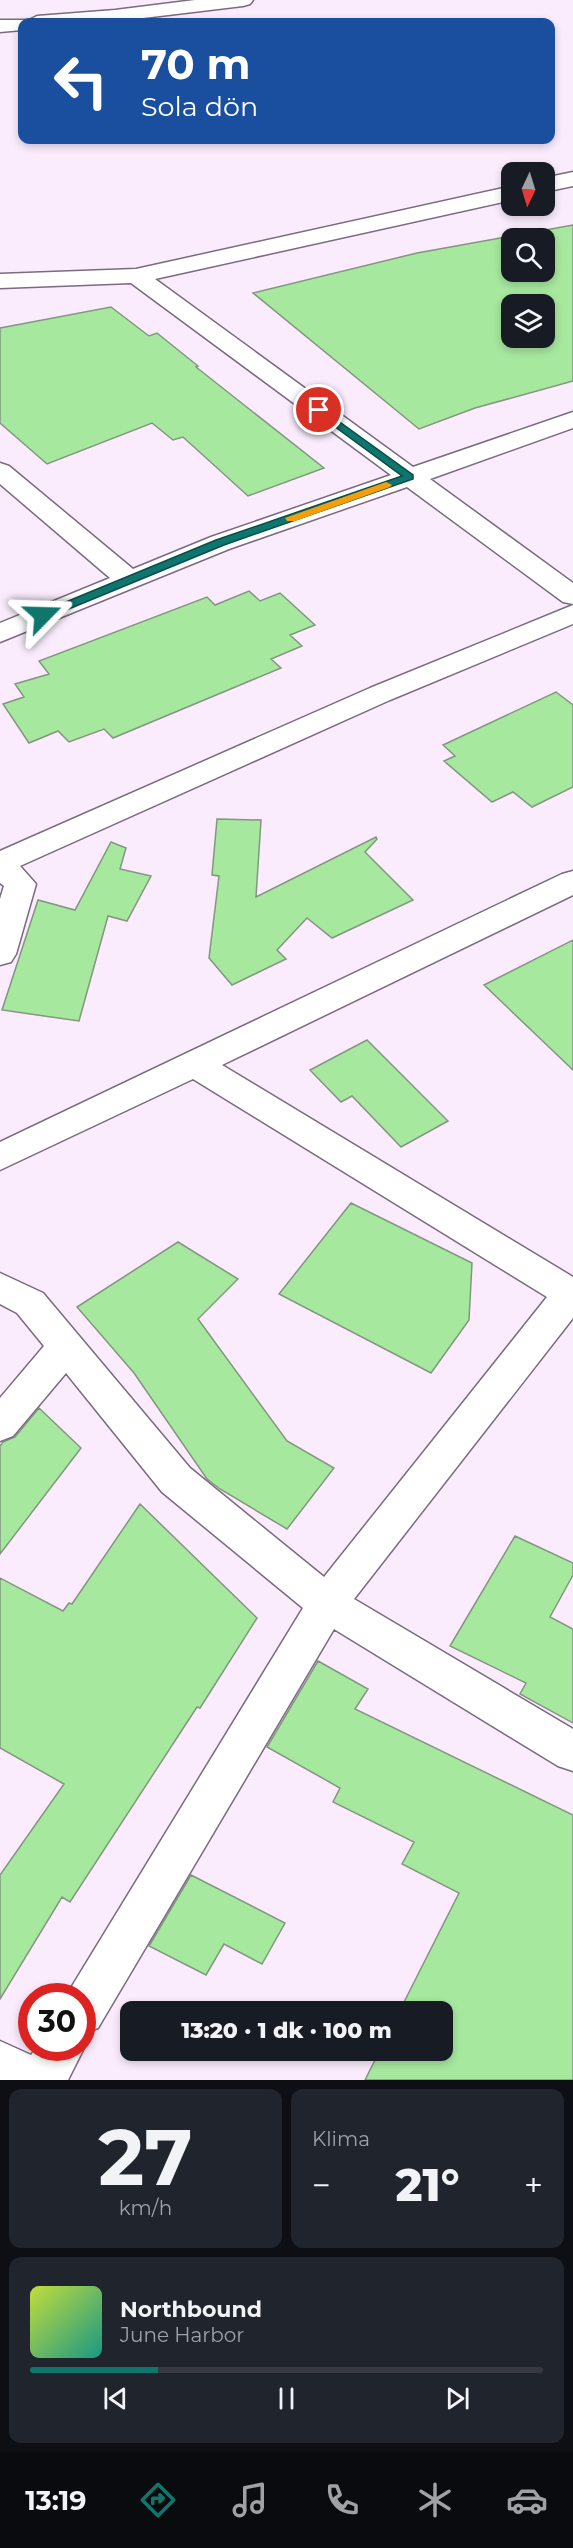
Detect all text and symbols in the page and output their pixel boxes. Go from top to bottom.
text: 70 m [141,38,251,90]
icon: left [42,42,120,120]
text: Sola dön [141,90,258,123]
north arrow [501,162,555,216]
map controls [501,162,555,348]
button: search [501,228,555,282]
button: layers [501,294,555,348]
pin [293,384,344,435]
icon: arrive [302,393,335,426]
position arrow [11,583,75,647]
speed limit sign: 30 [18,1983,96,2061]
text: 13:20 · 1 dk · 100 m [181,2017,392,2044]
text: 27 [98,2109,193,2205]
text: Klima [312,2127,370,2151]
text: 21° [396,2157,459,2212]
text: − [312,2165,331,2205]
text: + [524,2165,543,2205]
text: km/h [119,2196,172,2220]
text: Northbound [120,2296,262,2323]
text: June Harbor [120,2323,244,2347]
icon: previous [99,2382,132,2415]
icon: pause [270,2382,303,2415]
icon: next [441,2382,474,2415]
icon: directions [137,2479,179,2521]
icon: music [229,2479,271,2521]
icon: phone [321,2479,363,2521]
icon: climate [414,2479,456,2521]
icon: car [506,2479,548,2521]
text: 13:19 [25,2484,87,2517]

